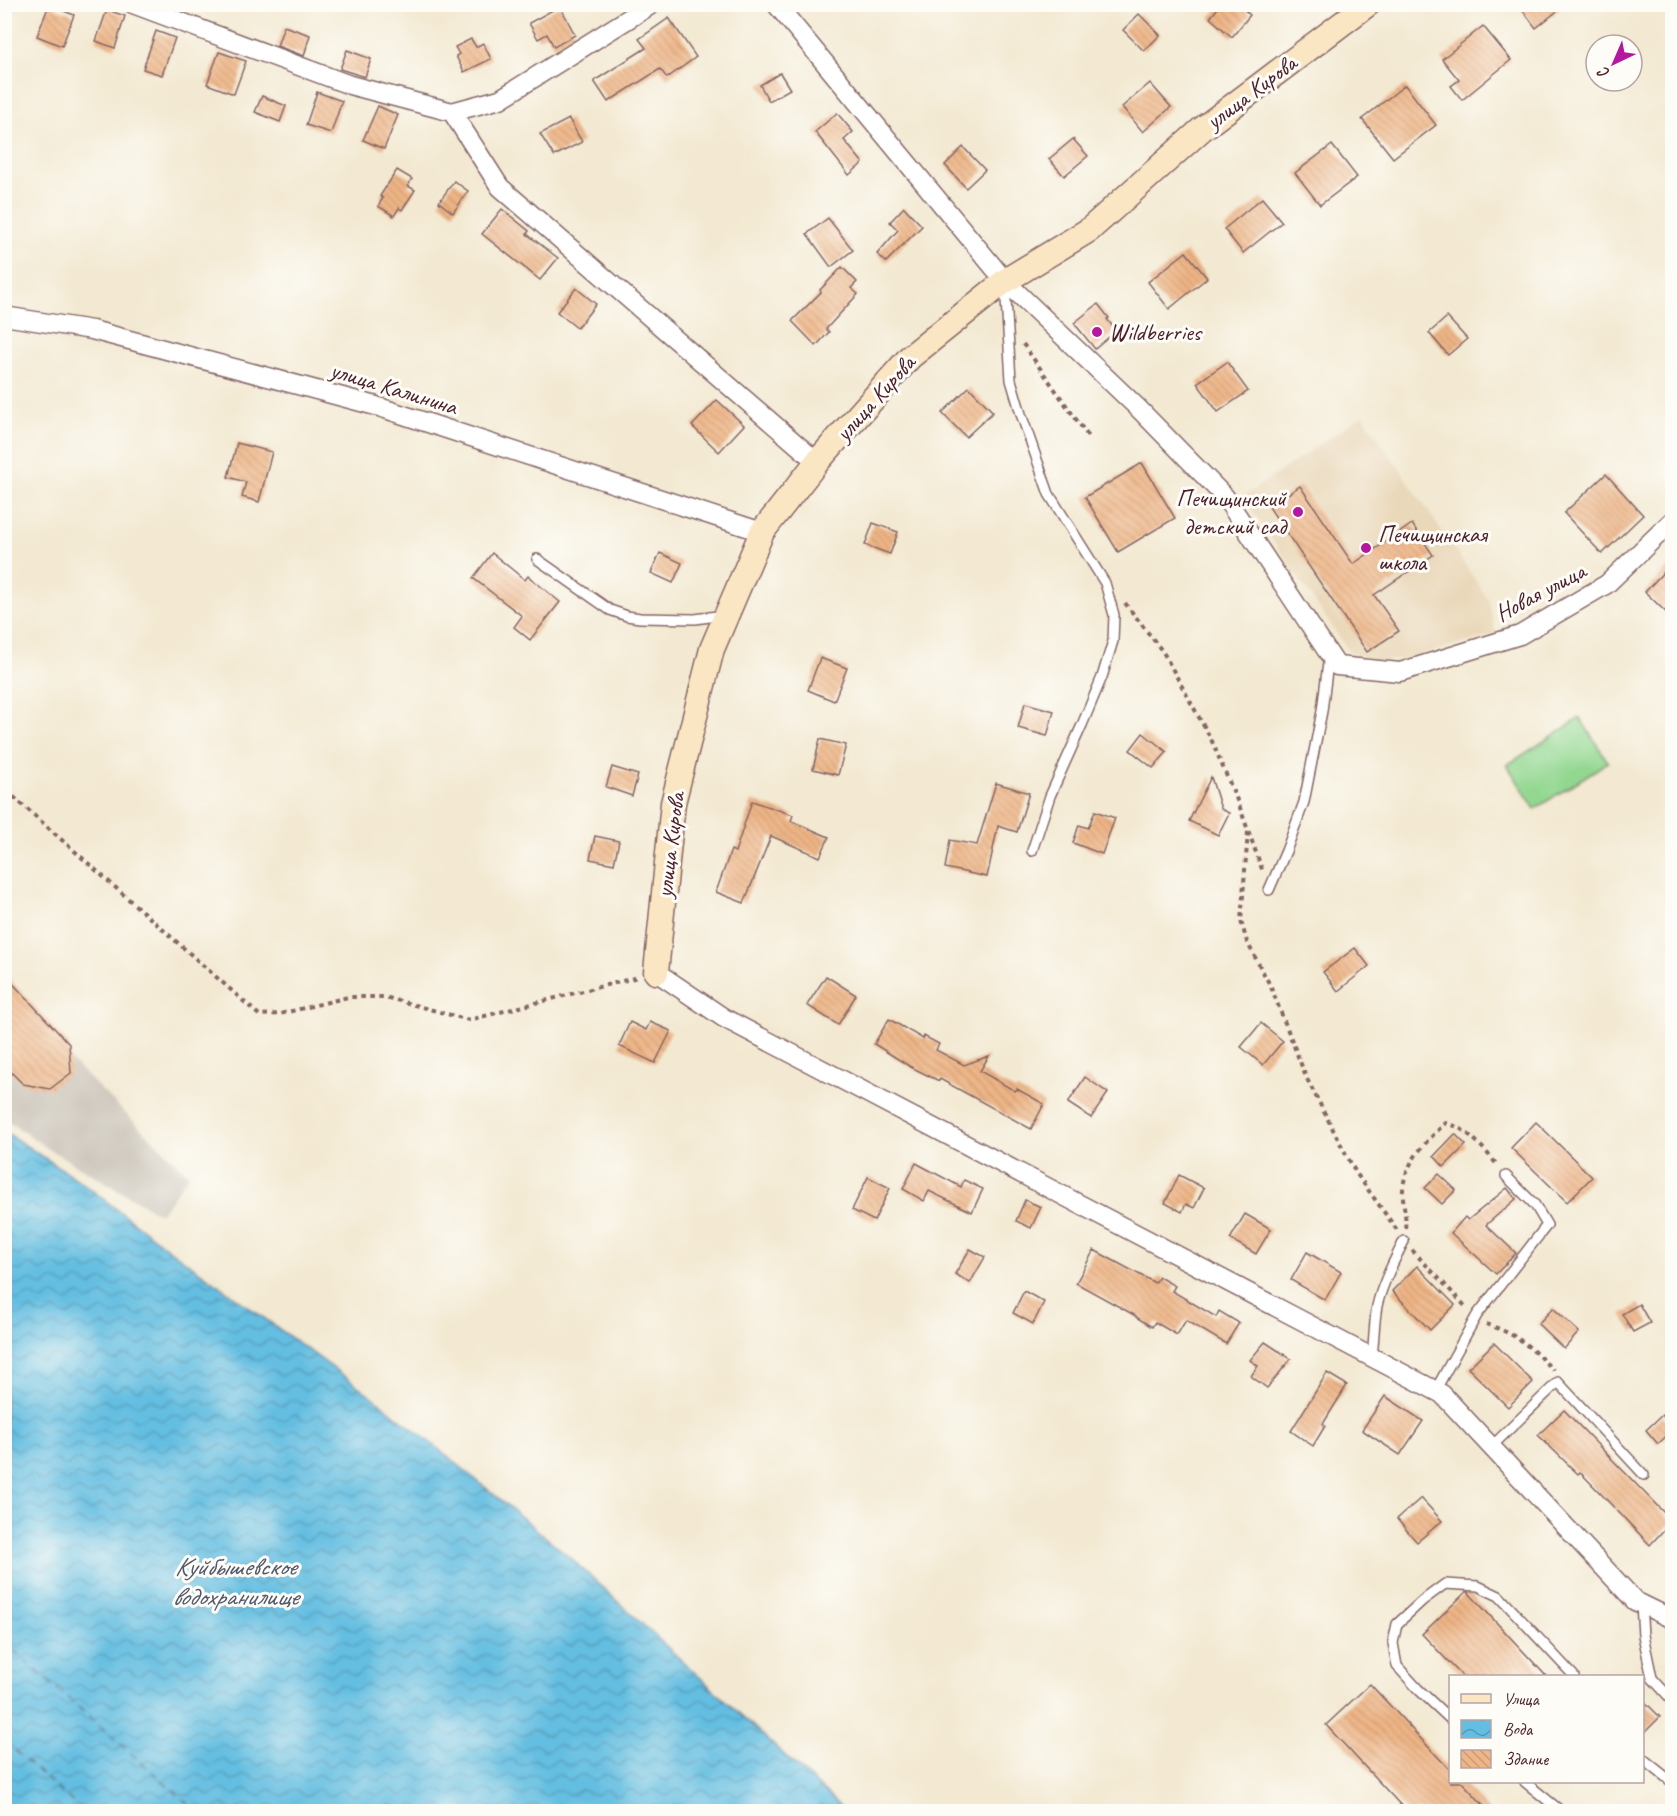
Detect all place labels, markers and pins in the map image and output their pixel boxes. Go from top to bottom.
place label: Wildberries [1109,317,1203,347]
marker: Wildberries [1090,325,1104,339]
place label: Печищинский детский сад [1176,483,1288,541]
marker: Печищинский детский сад [1291,505,1305,519]
place label: Печищинская школа [1378,519,1488,577]
marker: Печищинская школа [1359,541,1373,555]

